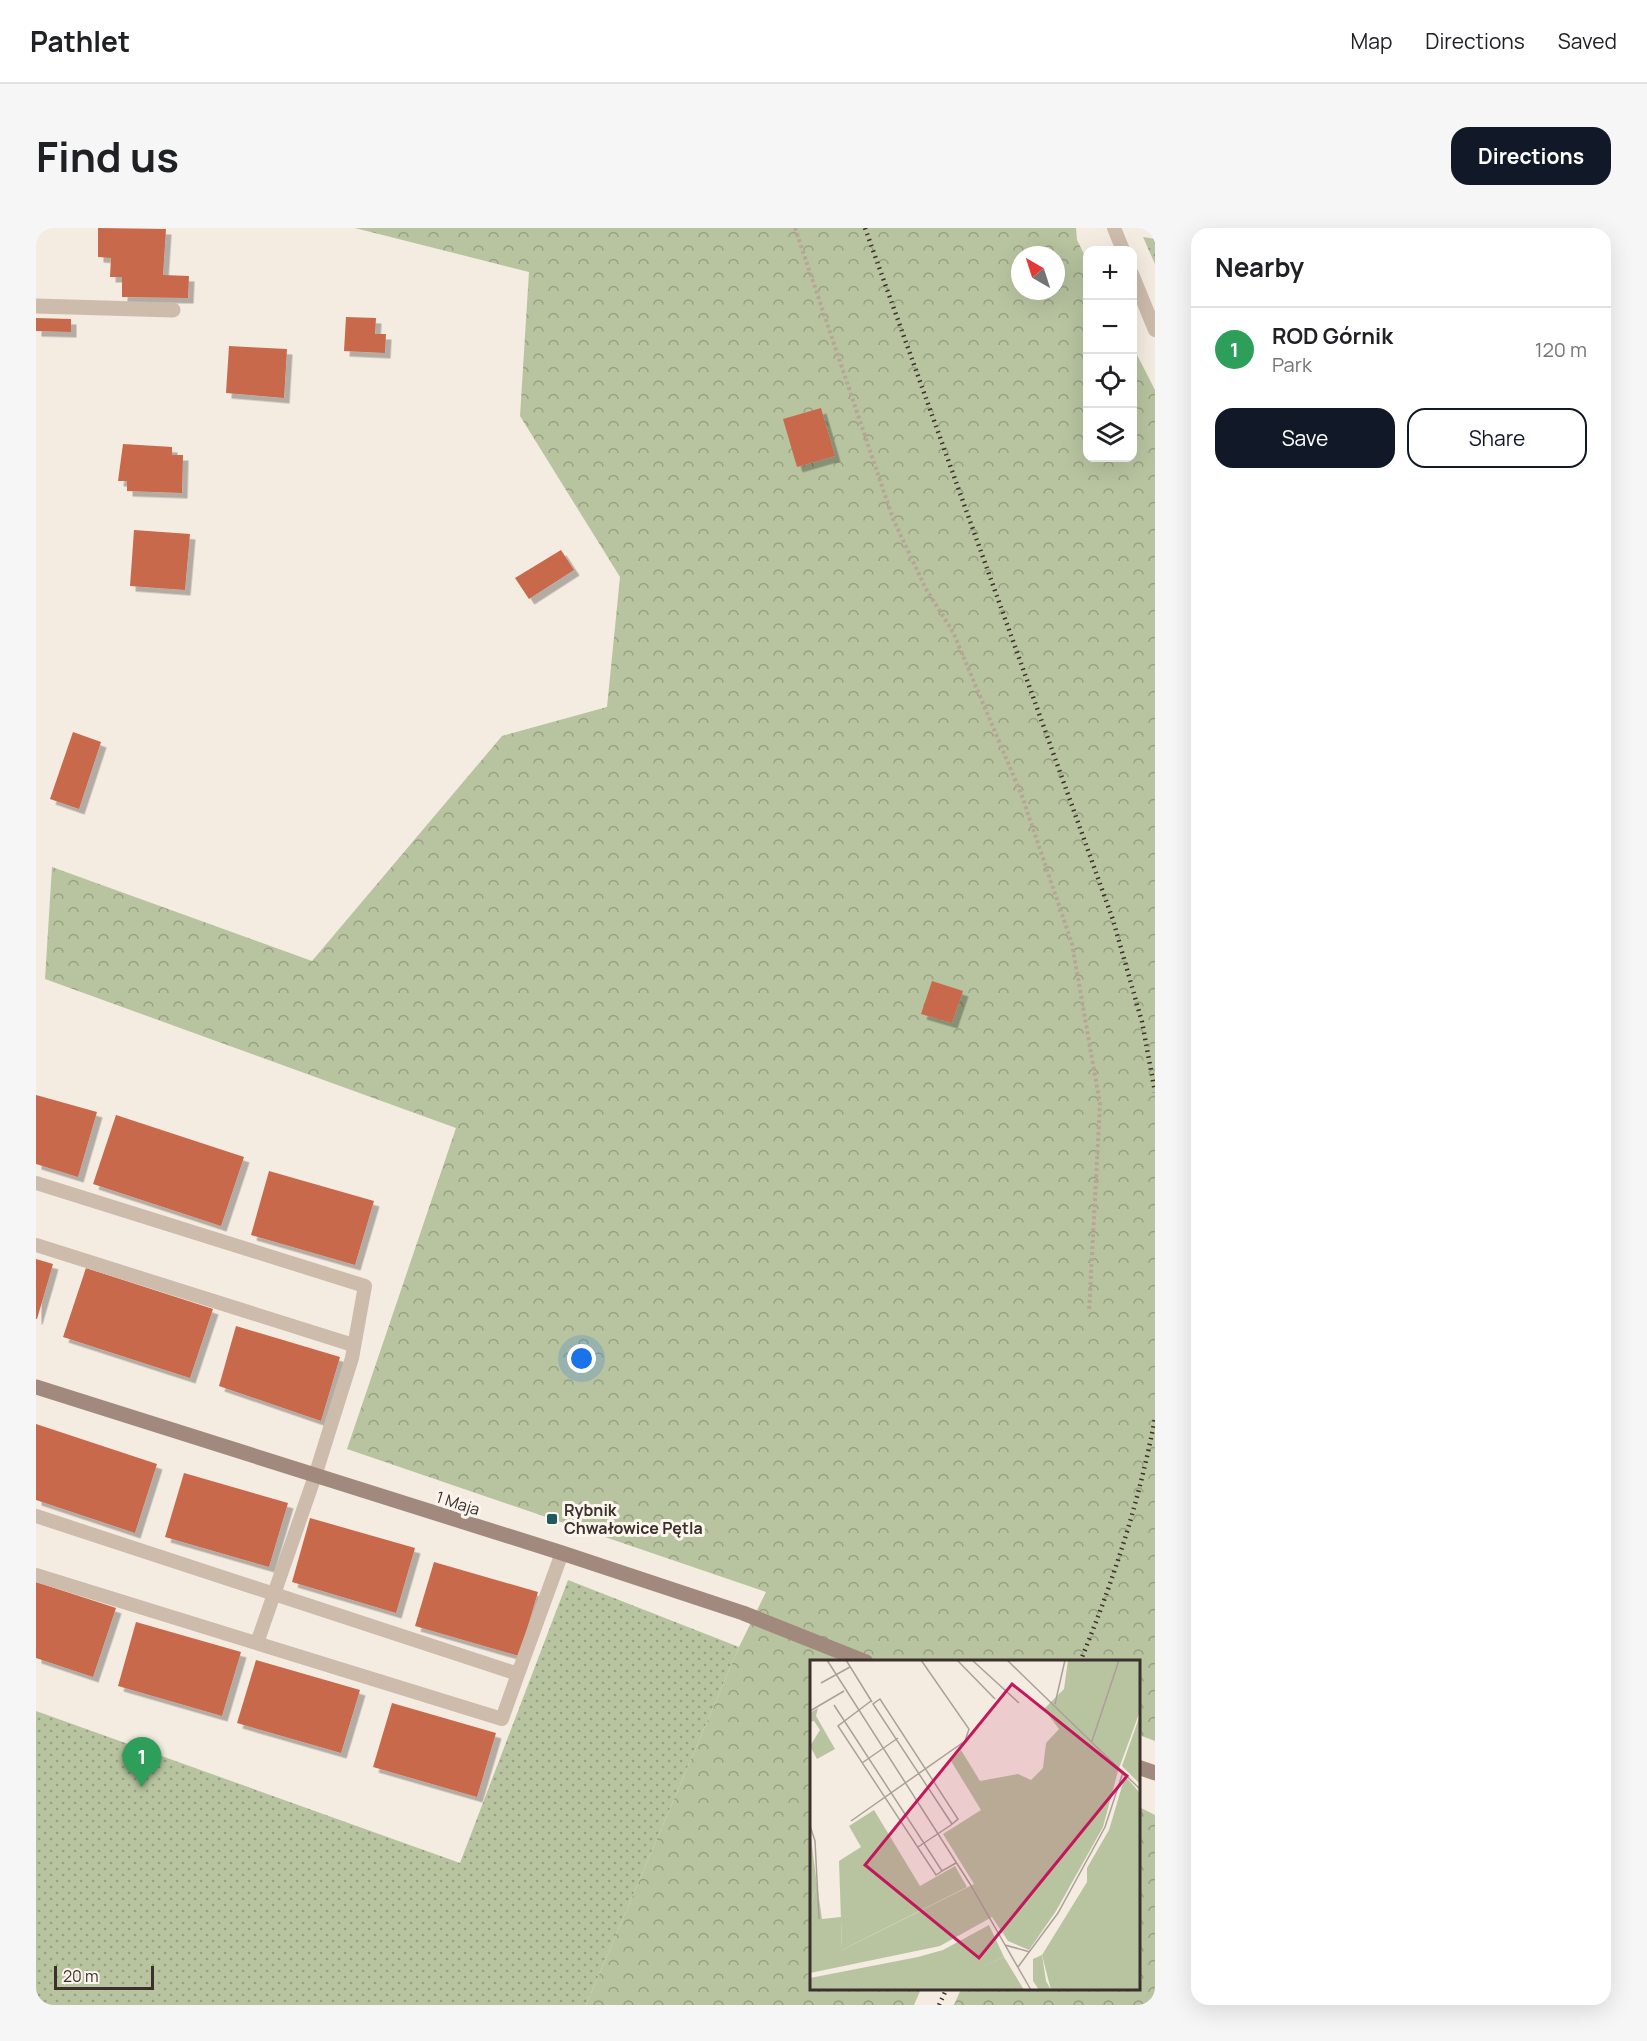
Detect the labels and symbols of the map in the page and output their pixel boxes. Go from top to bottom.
north arrow [1011,246,1065,300]
your location [567,1344,596,1373]
street label: 1 Maja [433,1486,483,1520]
place label: Rybnik Chwałowice Pętla [564,1499,703,1539]
marker: Rybnik Chwałowice Pętla [545,1512,559,1526]
inset map [810,1660,1140,1990]
pin: 1 [122,1738,162,1787]
scale bar [54,1963,154,1990]

